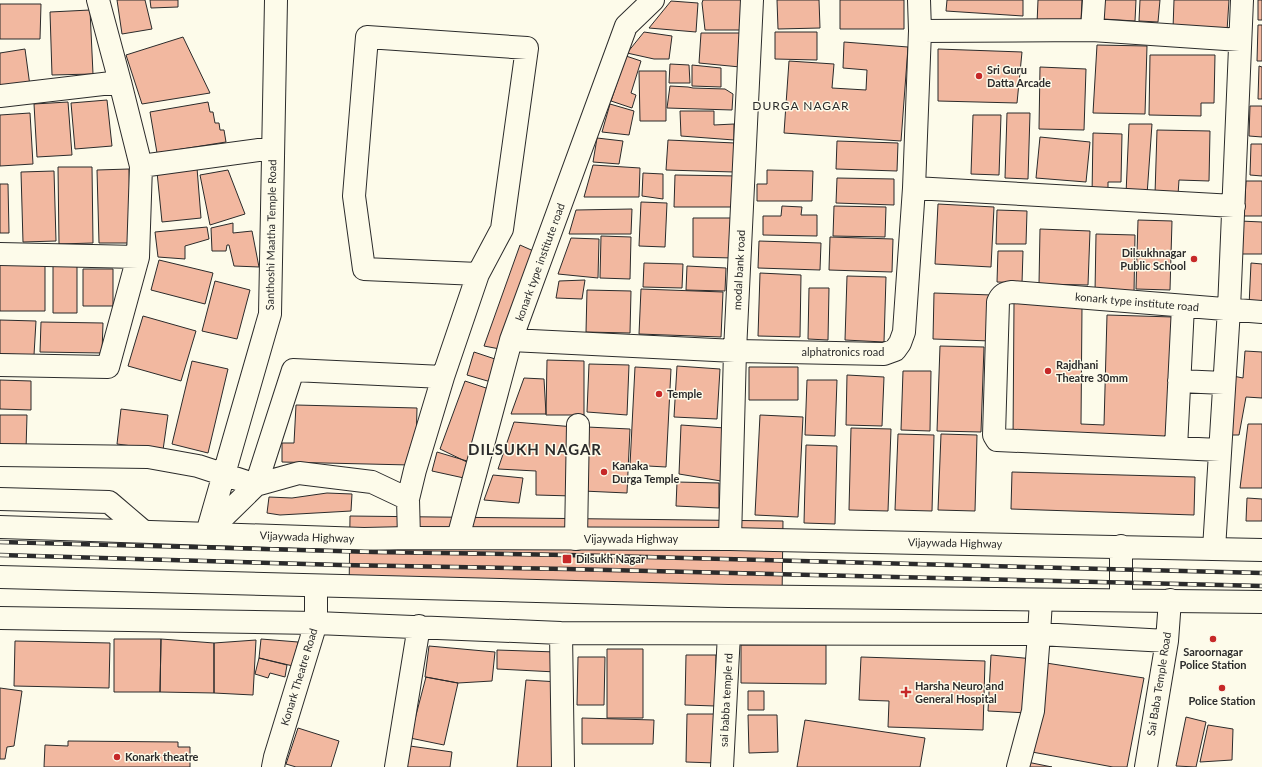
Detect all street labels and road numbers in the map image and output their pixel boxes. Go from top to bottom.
street label: Santhoshi Maatha Temple Road [263,159,278,311]
street label: konark type institute road [512,201,567,323]
street label: modal bank road [730,230,747,310]
street label: konark type institute road [1074,290,1200,313]
street label: alphatronics road [802,345,884,358]
street label: Vijaywada Highway [260,528,355,545]
street label: Vijaywada Highway [584,532,679,545]
street label: Vijaywada Highway [908,535,1003,550]
street label: Konark Theatre Road [277,627,320,727]
street label: Sai Baba Temple Road [1144,631,1173,737]
street label: sai babba temple rd [717,653,734,747]

